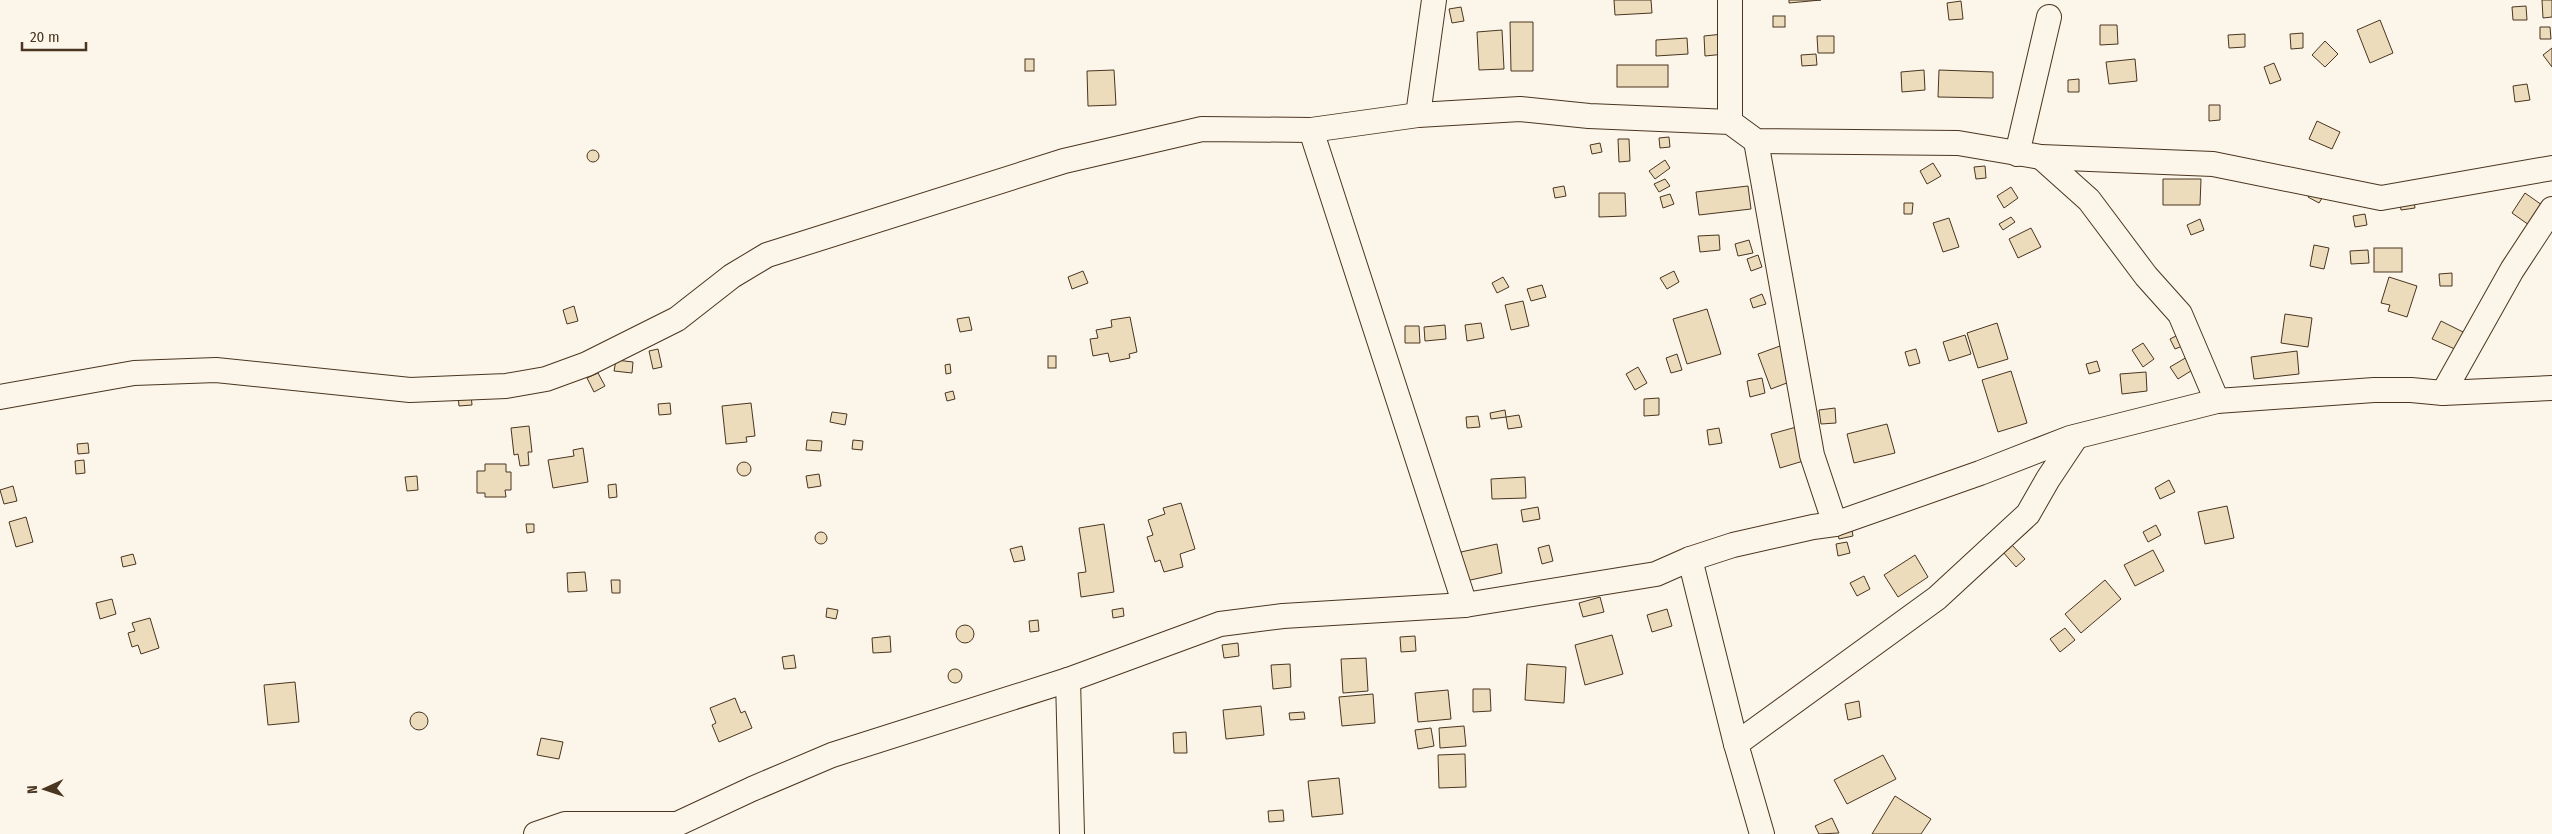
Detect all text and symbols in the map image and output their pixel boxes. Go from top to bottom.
scale bar [22,20,86,52]
text: 20 m [30,28,60,46]
north arrow [20,764,70,814]
text: N [24,785,41,794]

